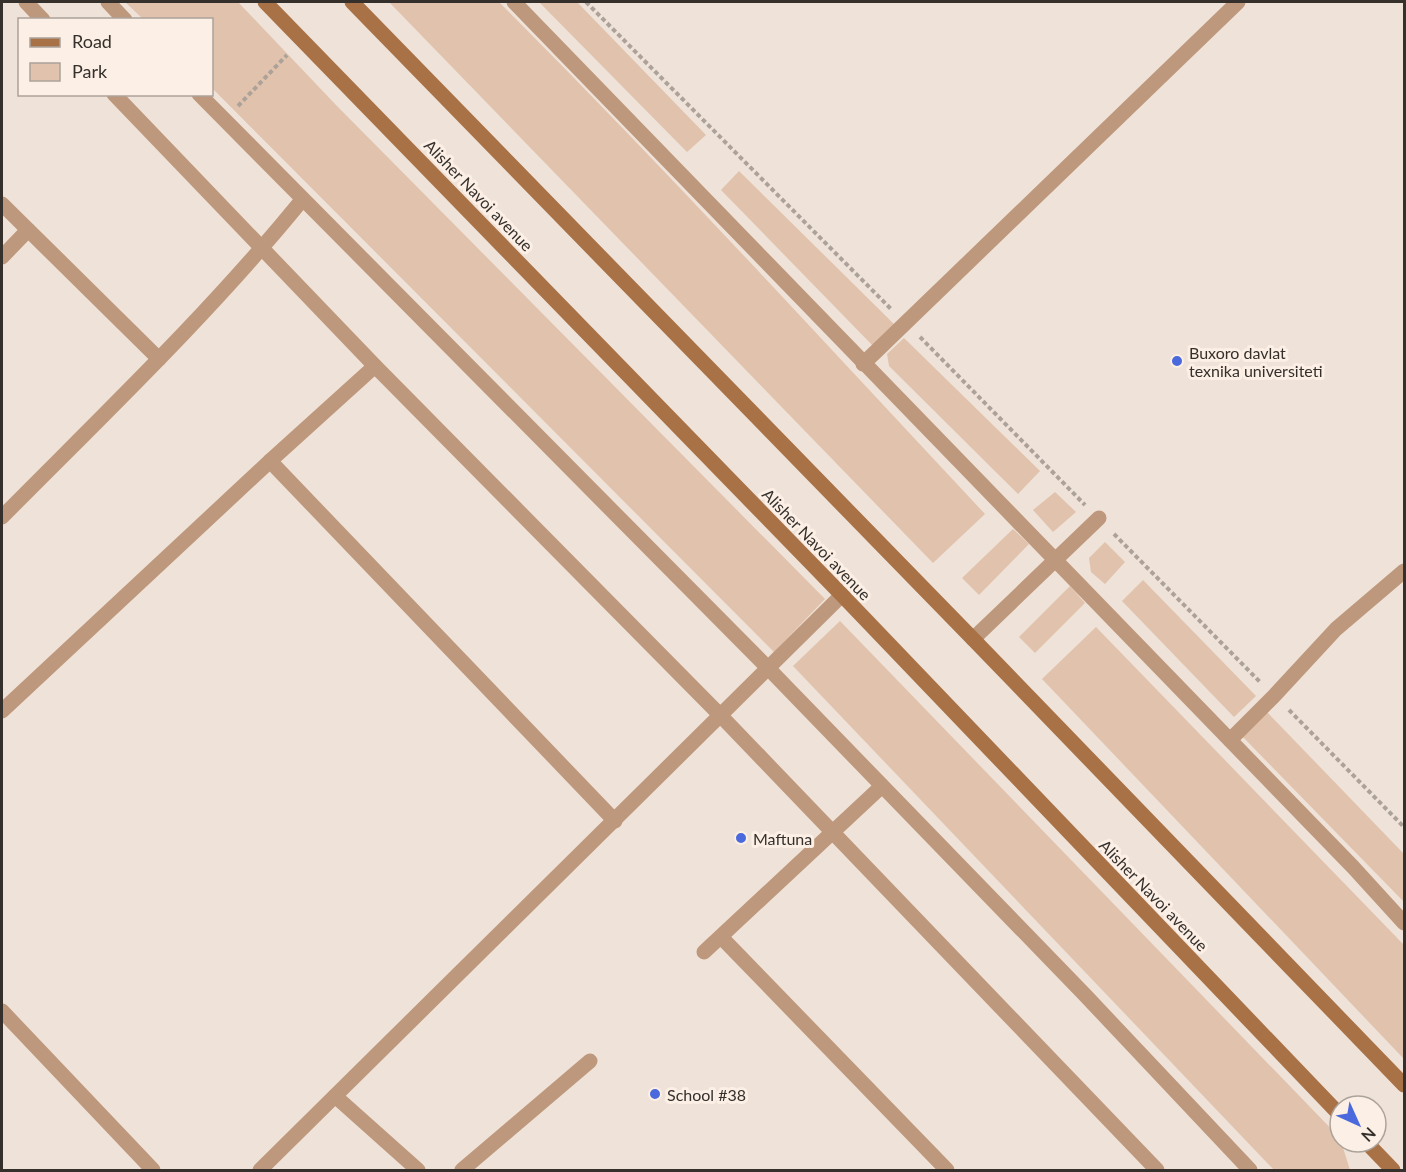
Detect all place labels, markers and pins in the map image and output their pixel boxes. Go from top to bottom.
place label: Buxoro davlat texnika universiteti [1189,343,1323,380]
marker: Buxoro davlat texnika universiteti [1170,354,1184,368]
place label: Maftuna [753,829,812,848]
marker: Maftuna [734,831,748,845]
place label: School #38 [667,1085,746,1104]
marker: School #38 [648,1087,662,1101]

